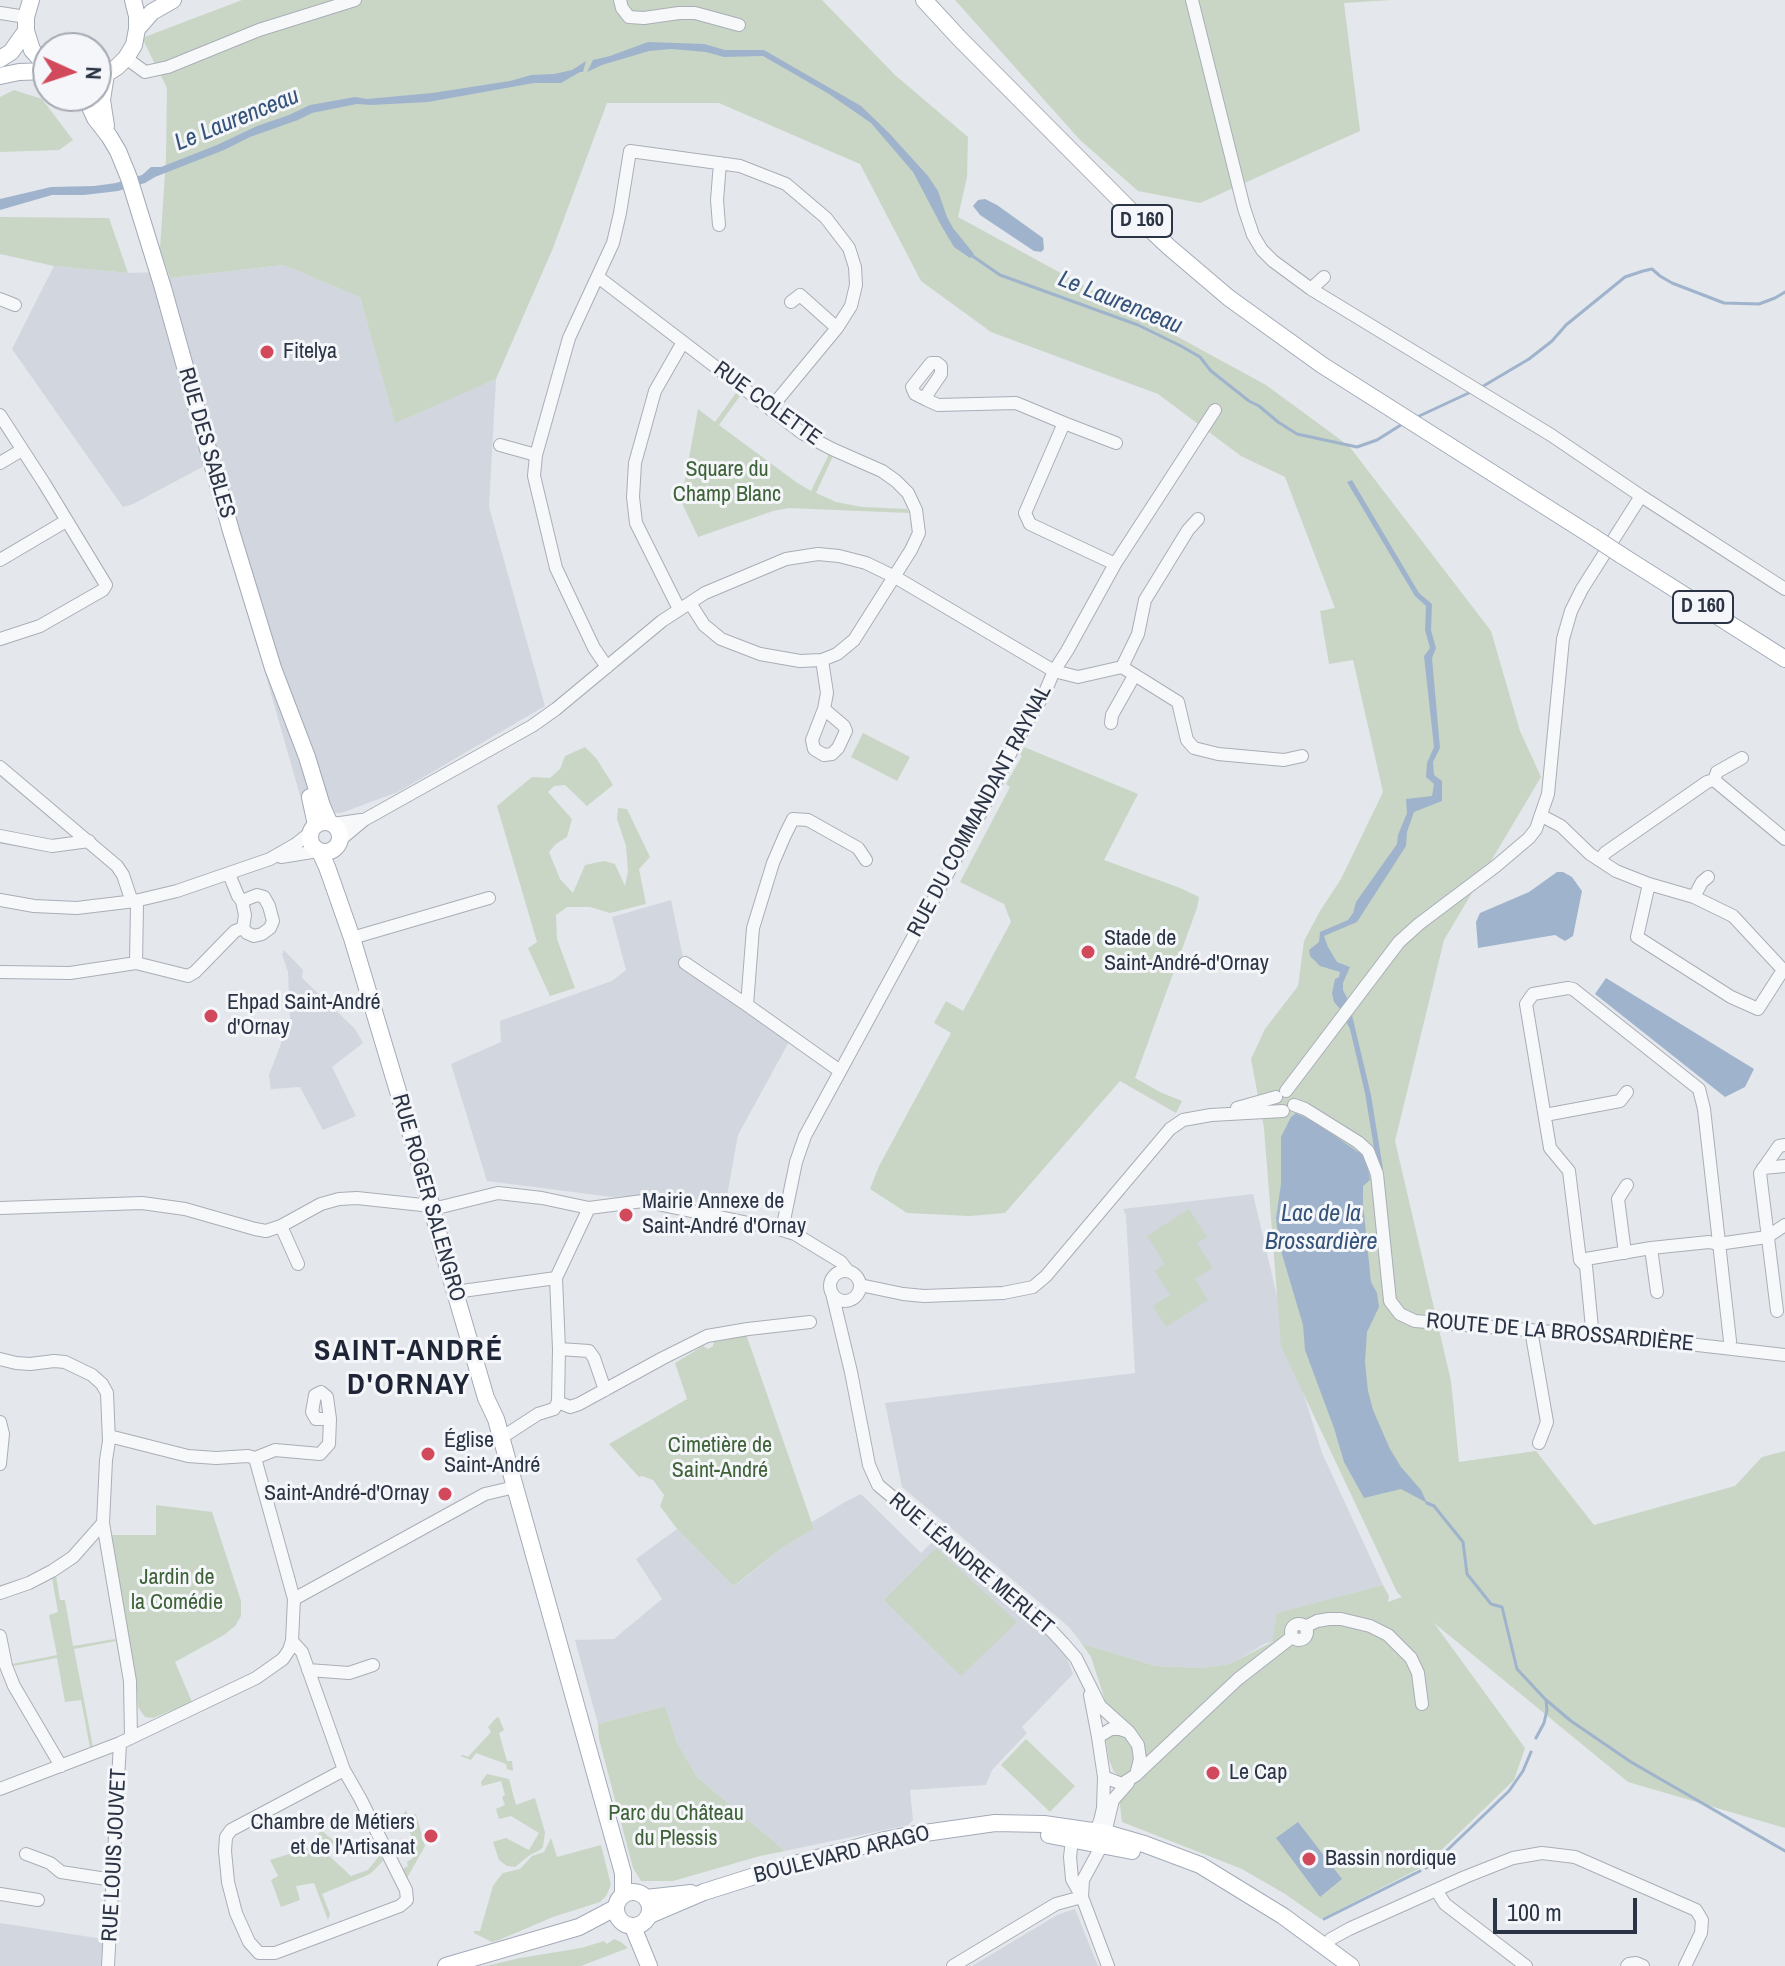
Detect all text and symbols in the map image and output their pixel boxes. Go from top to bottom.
north arrow [32,32,112,112]
text: N [79,66,109,80]
water label: Le Laurenceau [171,82,303,158]
road number: D 160 [1112,205,1172,237]
water label: Le Laurenceau [1054,265,1186,341]
place label: Fitelya [283,339,337,365]
marker: Fitelya [258,343,276,361]
street label: RUE COLETTE [708,356,826,452]
street label: RUE DES SABLES [172,365,240,521]
park label: Square du Champ Blanc [673,457,781,508]
road number: D 160 [1673,591,1733,623]
street label: RUE DU COMMANDANT RAYNAL [902,681,1058,941]
place label: Stade de Saint-André-d'Ornay [1104,926,1269,978]
marker: Stade de Saint-André-d'Ornay [1079,943,1097,961]
place label: Ehpad Saint-André d'Ornay [227,990,380,1042]
marker: Ehpad Saint-André d'Ornay [202,1007,220,1025]
street label: RUE ROGER SALENGRO [386,1091,470,1305]
place label: Mairie Annexe de Saint-André d'Ornay [642,1189,806,1240]
water label: Lac de la Brossardière [1265,1201,1377,1257]
marker: Mairie Annexe de Saint-André d'Ornay [617,1206,635,1224]
street label: ROUTE DE LA BROSSARDIÈRE [1425,1308,1695,1358]
district label: SAINT-ANDRÉ D'ORNAY [314,1334,504,1404]
place label: Église Saint-André [444,1428,540,1480]
park label: Cimetière de Saint-André [668,1433,772,1484]
marker: Église Saint-André [419,1445,437,1463]
place label: Saint-André-d'Ornay [264,1481,429,1507]
marker: Saint-André-d'Ornay [436,1485,454,1503]
street label: RUE LÉANDRE MERLET [883,1488,1059,1640]
park label: Jardin de la Comédie [131,1565,223,1616]
place label: Le Cap [1229,1760,1287,1786]
marker: Le Cap [1204,1764,1222,1782]
street label: RUE LOUIS JOUVET [97,1768,133,1942]
park label: Parc du Château du Plessis [608,1801,744,1852]
place label: Chambre de Métiers et de l'Artisanat [251,1810,415,1862]
street label: BOULEVARD ARAGO [751,1820,933,1890]
marker: Chambre de Métiers et de l'Artisanat [422,1827,440,1845]
place label: Bassin nordique [1325,1846,1456,1872]
marker: Bassin nordique [1300,1850,1318,1868]
scale bar [1497,1882,1641,1932]
text: 100 m [1507,1896,1562,1928]

